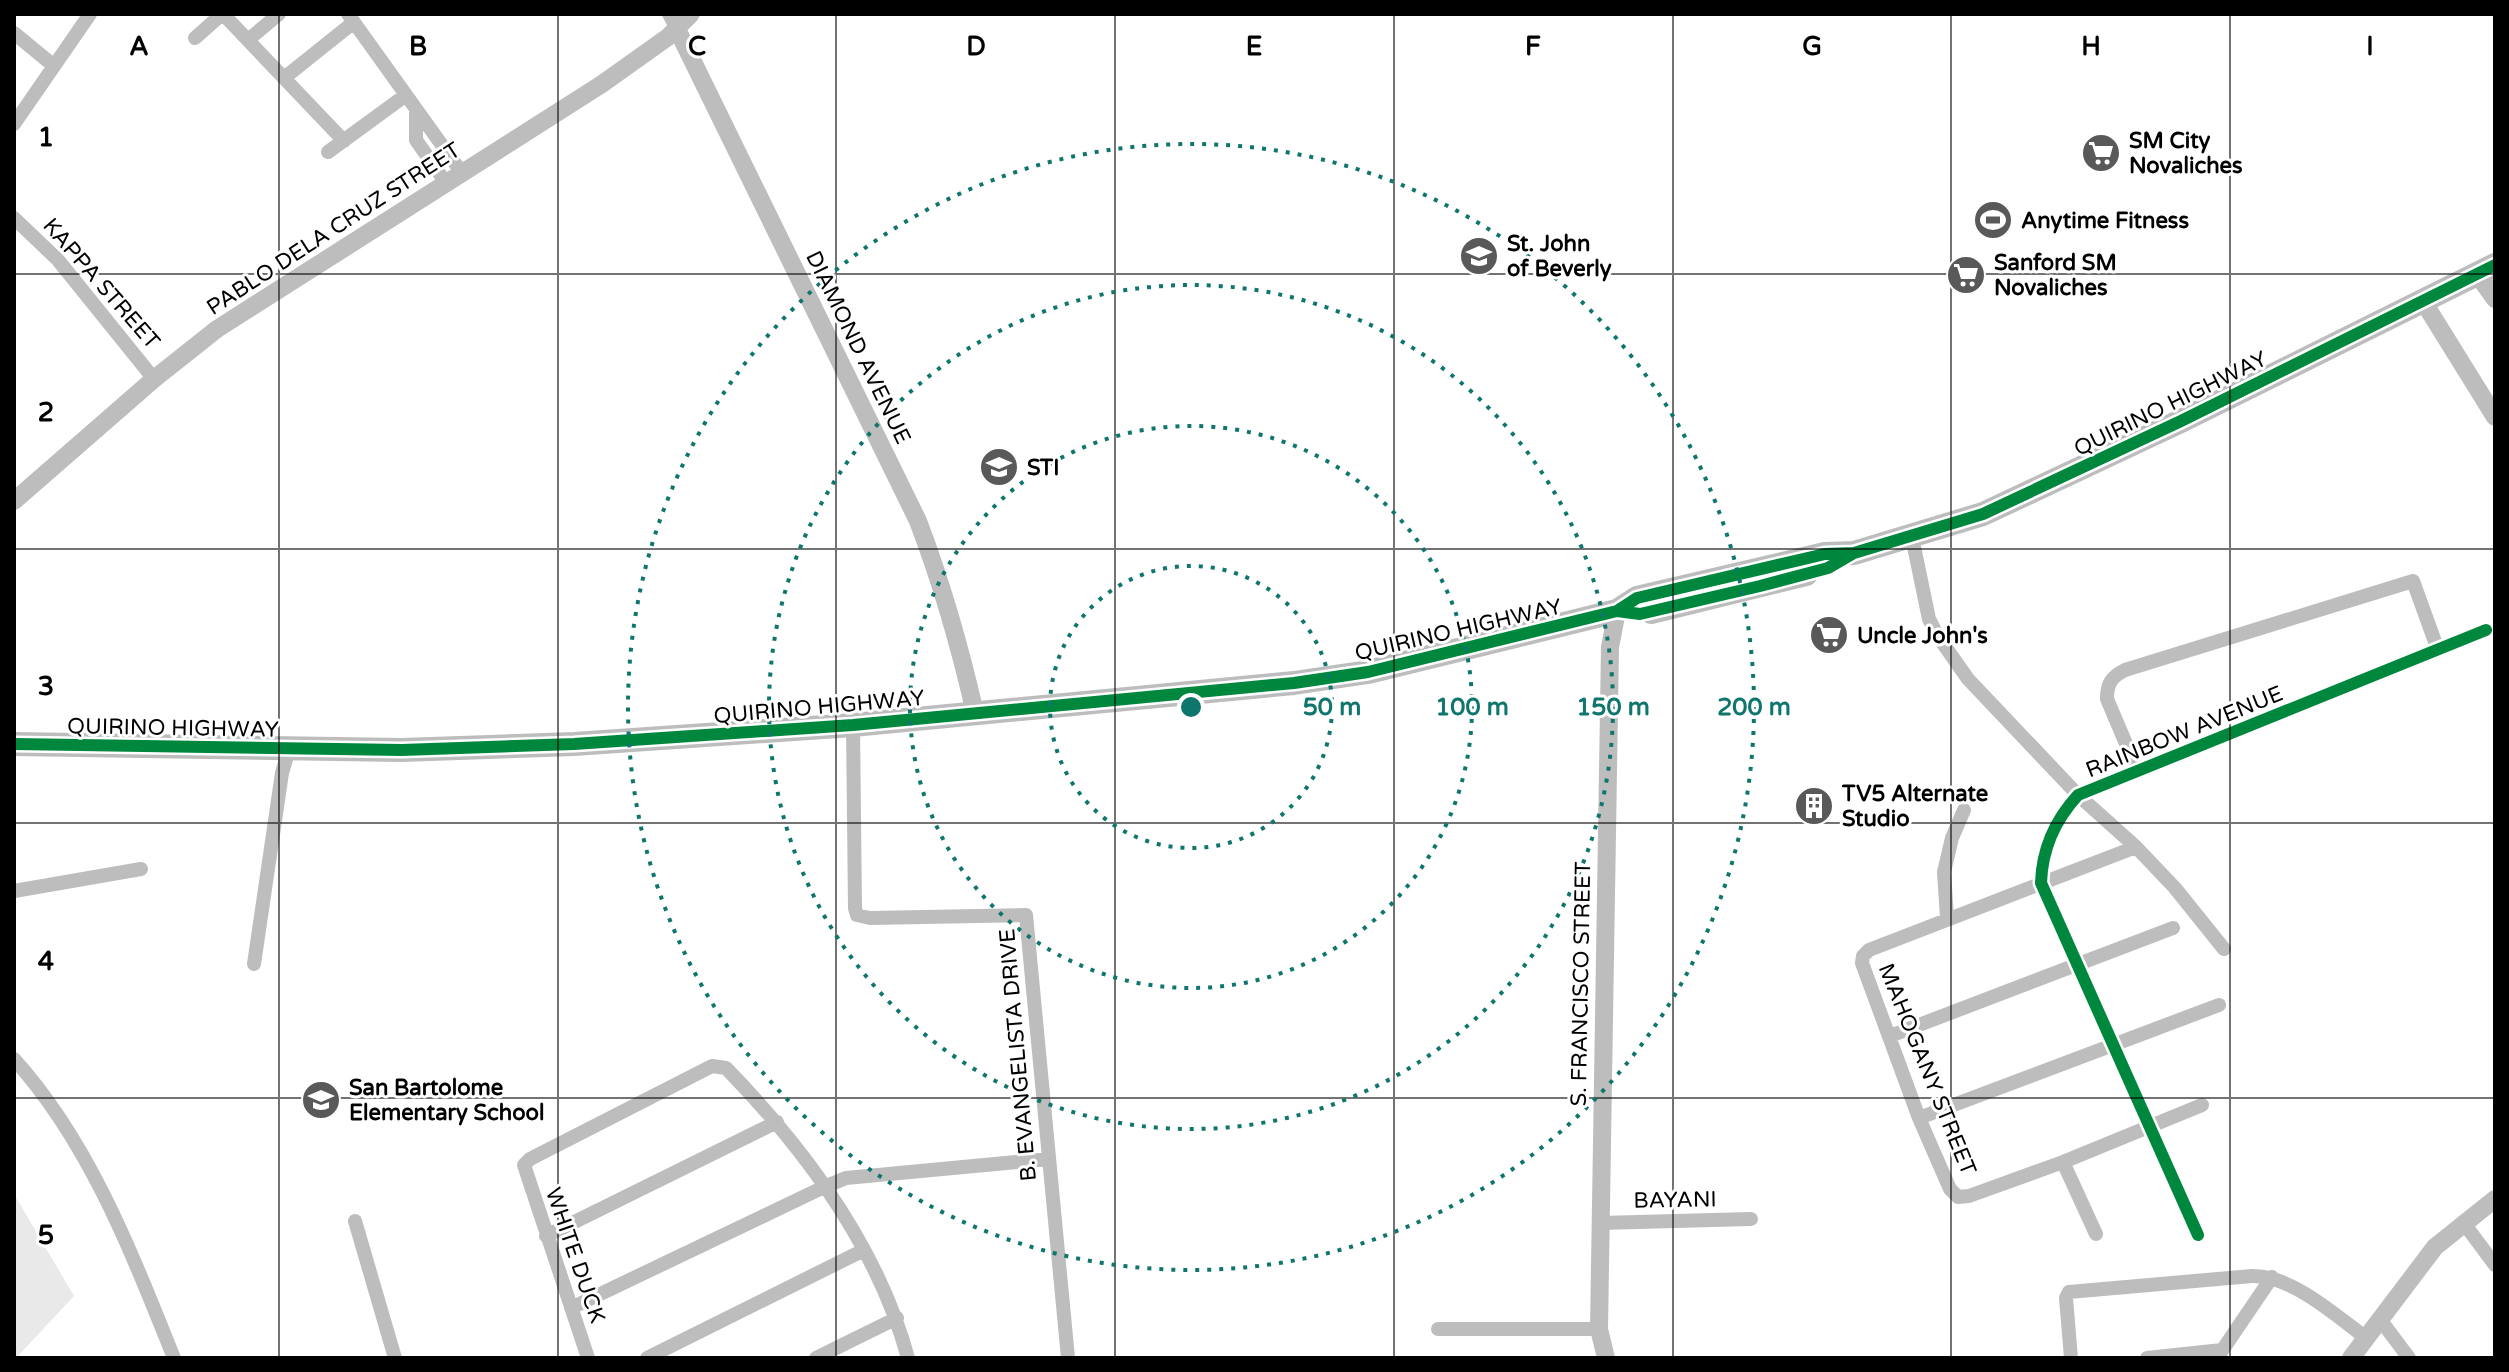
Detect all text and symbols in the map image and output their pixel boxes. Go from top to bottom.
text: A [129,31,149,62]
text: B [409,31,427,62]
text: C [688,31,706,62]
text: D [966,31,986,62]
text: E [1246,31,1262,62]
text: F [1525,31,1541,62]
text: G [1802,31,1822,62]
text: H [2081,31,2101,62]
text: I [2366,31,2374,62]
text: 1 [38,122,54,153]
place label: SM City Novaliches [2129,128,2243,179]
supermarket icon: SM City Novaliches [2080,132,2122,174]
street label: PABLO DELA CRUZ STREET [202,137,466,321]
sports icon: Anytime Fitness [1972,199,2014,241]
place label: Anytime Fitness [2021,208,2189,234]
street label: KAPPA STREET [37,213,165,355]
place label: St. John of Beverly [1507,231,1612,282]
school or university icon: St. John of Beverly [1458,235,1500,277]
street label: DIAMOND AVENUE [800,247,916,448]
place label: Sanford SM Novaliches [1994,250,2117,301]
supermarket icon: Sanford SM Novaliches [1945,254,1987,296]
street label: QUIRINO HIGHWAY [2070,346,2271,462]
text: 2 [38,397,54,428]
school or university icon: STI [978,446,1020,488]
place label: STI [1027,455,1059,481]
street label: QUIRINO HIGHWAY [1352,594,1564,666]
supermarket icon: Uncle John's [1808,614,1850,656]
place label: Uncle John's [1857,623,1988,649]
text: 3 [38,671,54,702]
street label: RAINBOW AVENUE [2082,680,2287,783]
street label: QUIRINO HIGHWAY [713,685,926,729]
centre of rings [1177,693,1205,721]
text: 50 m [1303,693,1361,722]
text: 100 m [1435,693,1509,722]
text: 150 m [1576,693,1650,722]
text: 200 m [1717,693,1791,722]
street label: QUIRINO HIGHWAY [67,713,279,743]
place label: TV5 Alternate Studio [1841,781,1988,832]
building icon: TV5 Alternate Studio [1793,785,1835,827]
street label: S. FRANCISCO STREET [1566,861,1596,1107]
street label: B. EVANGELISTA DRIVE [994,928,1042,1182]
text: 4 [38,946,54,977]
street label: MAHOGANY STREET [1873,960,1982,1180]
place label: San Bartolome Elementary School [349,1075,544,1126]
school or university icon: San Bartolome Elementary School [300,1079,342,1121]
street label: WHITE DUCK [540,1184,610,1327]
street label: BAYANI [1633,1186,1717,1214]
text: 5 [38,1220,54,1251]

